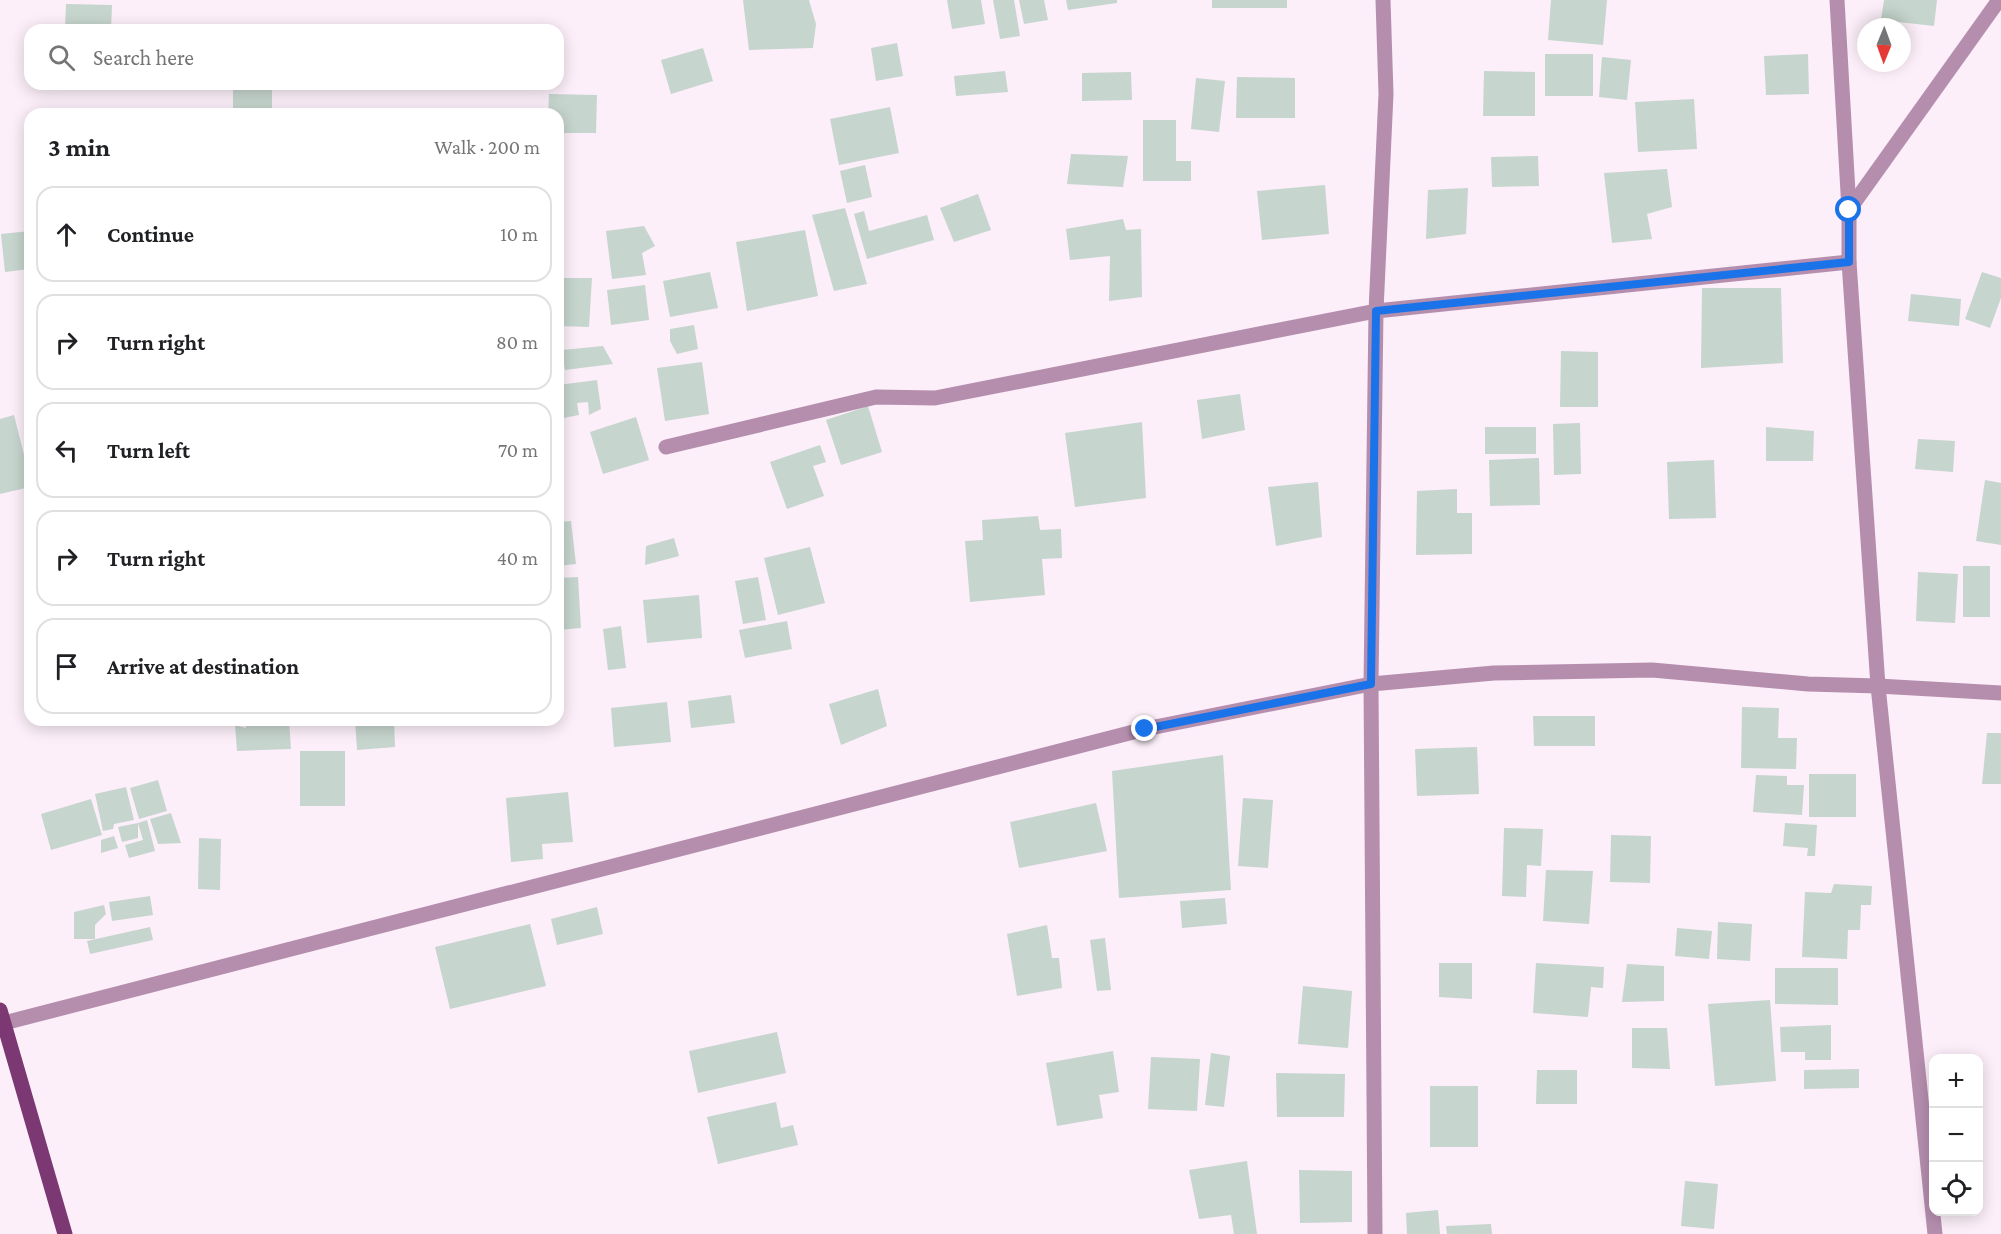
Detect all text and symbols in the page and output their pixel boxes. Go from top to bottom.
north arrow [1857,18,1911,72]
search box [24,24,564,90]
icon: search [45,41,78,74]
text: Search here [93,45,194,70]
text: 3 min [48,133,110,162]
text: Walk · 200 m [434,136,540,158]
route start [1835,196,1861,222]
icon: ahead [50,218,83,251]
text: Continue [107,222,194,247]
text: 10 m [500,223,538,245]
icon: right [50,326,83,359]
text: Turn right [107,330,205,355]
text: 80 m [496,331,538,353]
icon: left [50,434,83,467]
text: Turn left [107,438,190,463]
text: 70 m [498,439,538,461]
icon: right [50,542,83,575]
text: Turn right [107,546,205,571]
text: 40 m [497,547,538,569]
icon: arrive [50,650,83,683]
text: Arrive at destination [107,654,299,679]
route end [1131,715,1157,741]
map controls [1929,1054,1983,1216]
button: + [1929,1054,1983,1108]
button: − [1929,1108,1983,1162]
button: locate [1929,1162,1983,1216]

